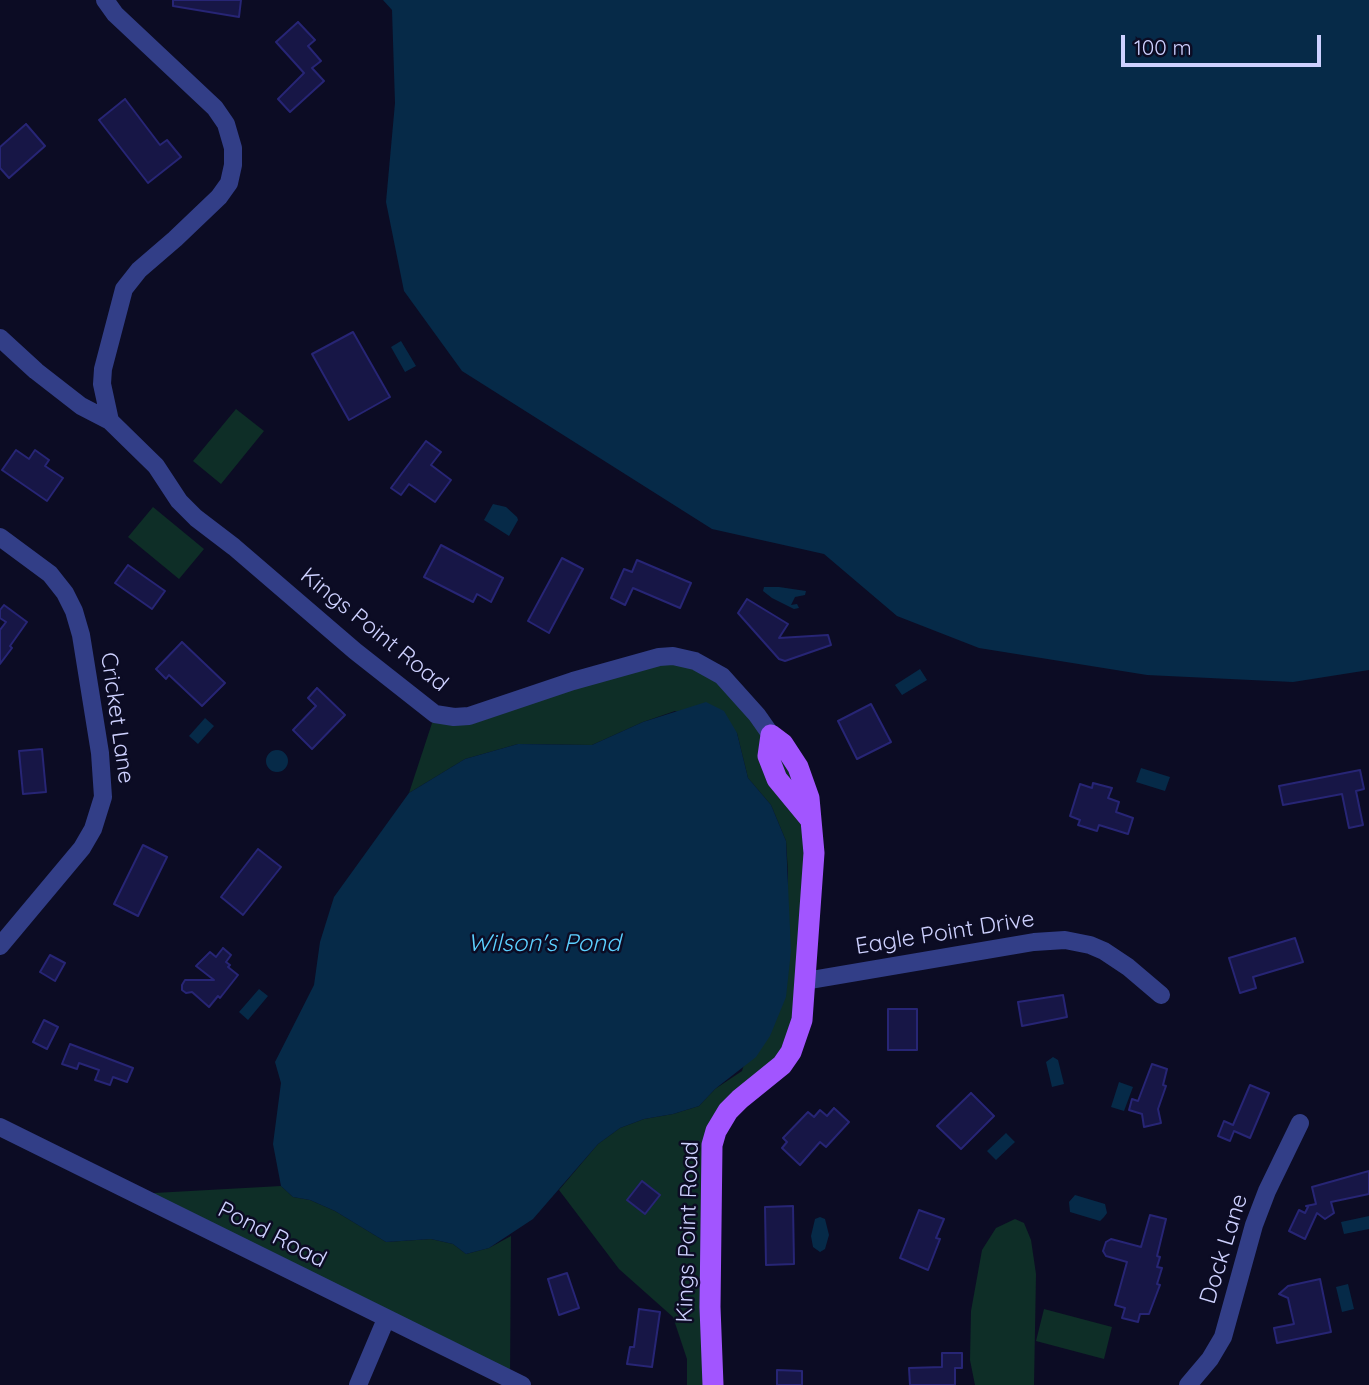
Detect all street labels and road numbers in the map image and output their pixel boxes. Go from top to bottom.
street label: Kings Point Road [295,562,453,698]
street label: Cricket Lane [94,651,140,785]
street label: Eagle Point Drive [854,905,1036,961]
street label: Kings Point Road [671,1141,705,1323]
street label: Dock Lane [1194,1191,1254,1307]
street label: Pond Road [213,1196,331,1274]

